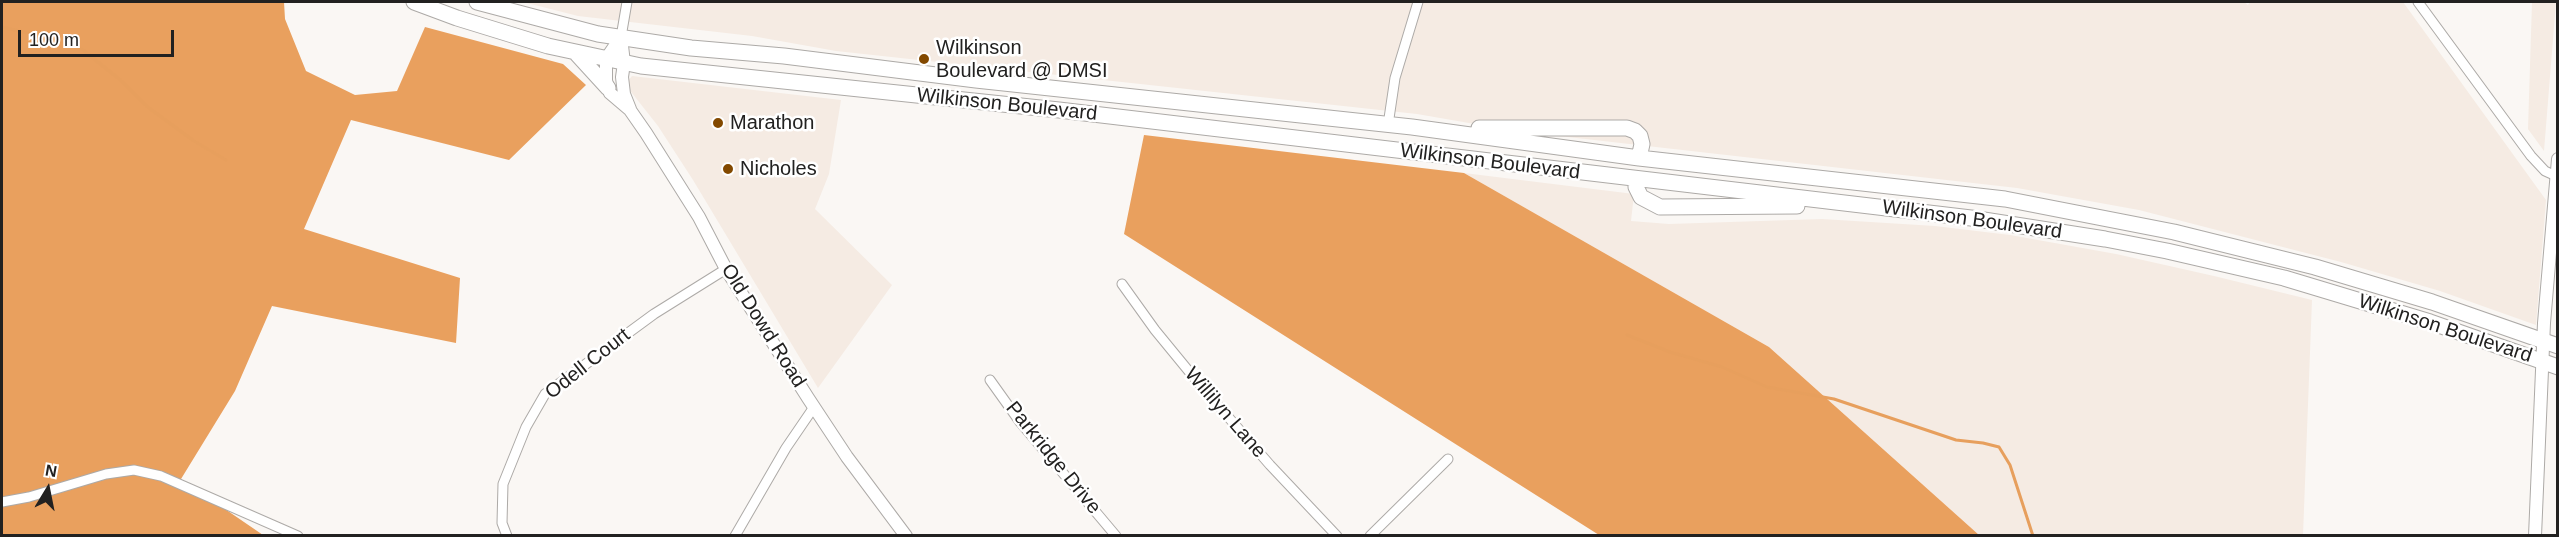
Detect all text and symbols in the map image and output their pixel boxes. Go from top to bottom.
scale bar [21,18,177,56]
text: 100 m [29,30,79,50]
place label: Wilkinson Boulevard @ DMSI [936,36,1107,83]
marker: Wilkinson Boulevard @ DMSI [917,52,931,66]
street label: Wilkinson Boulevard [916,84,1098,126]
place label: Marathon [730,111,814,135]
marker: Marathon [711,116,725,130]
street label: Wilkinson Boulevard [1399,139,1581,185]
place label: Nicholes [740,157,817,181]
marker: Nicholes [721,162,735,176]
street label: Wilkinson Boulevard [1881,196,2063,244]
street label: Old Dowd Road [715,260,811,392]
street label: Wilkinson Boulevard [2355,290,2535,368]
street label: Odell Court [541,323,635,405]
street label: Willilyn Lane [1179,363,1271,463]
street label: Parkridge Drive [1000,397,1106,519]
north arrow [18,459,78,519]
text: N [44,461,58,480]

